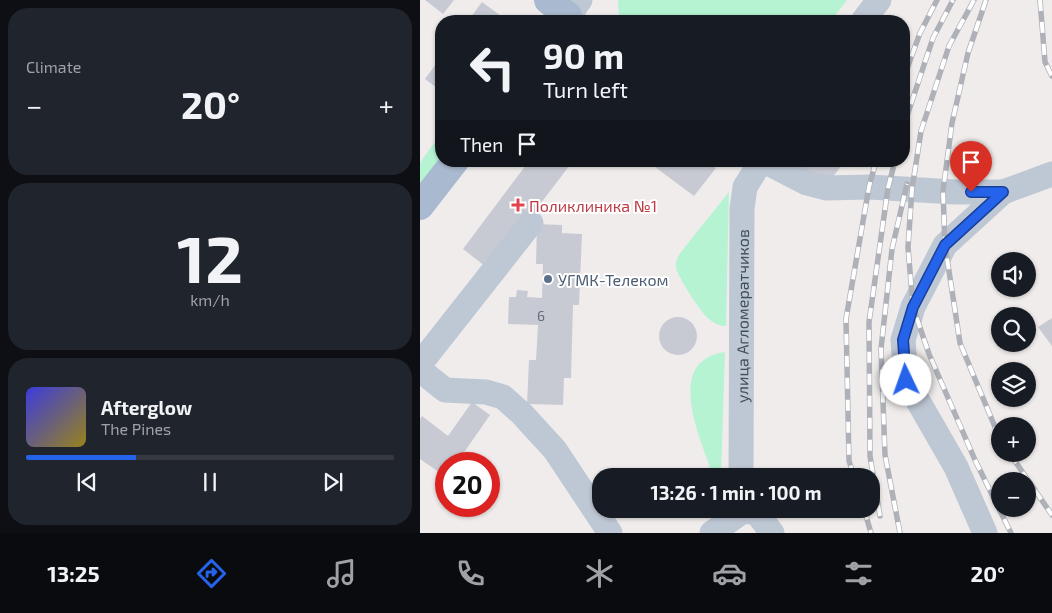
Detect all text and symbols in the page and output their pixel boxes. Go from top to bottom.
text: 90 m [543,34,624,76]
icon: left [460,35,525,100]
text: Climate [26,57,81,76]
text: Turn left [543,76,628,102]
text: 20° [181,81,240,127]
text: − [26,88,42,122]
text: + [379,88,394,122]
icon: arrive [513,130,541,158]
text: Then [460,133,503,156]
pin [950,141,992,192]
icon: arrive [957,148,985,176]
place label: Поликлиника №1 [529,196,657,215]
marker: Поликлиника №1 [511,198,525,212]
text: 12 [177,218,243,296]
street label: улица Агломератчиков [732,229,752,403]
map controls [991,252,1036,517]
button: sound [991,252,1036,297]
place label: УГМК-Телеком [558,270,668,289]
marker: УГМК-Телеком [542,273,554,285]
text: km/h [190,290,230,309]
house number: 6 [537,307,545,324]
button: search [991,307,1036,352]
position arrow [879,353,931,405]
button: layers [991,362,1036,407]
text: Afterglow [101,396,192,419]
button: + [991,417,1036,462]
text: The Pines [101,419,171,438]
speed limit sign: 20 [435,452,500,517]
icon: previous [73,468,101,496]
icon: pause [196,468,224,496]
icon: next [319,468,347,496]
button: − [991,472,1036,517]
text: 13:26 · 1 min · 100 m [651,481,821,504]
icon: directions [194,556,229,591]
icon: music [324,556,359,591]
icon: phone [453,556,488,591]
icon: climate [582,556,617,591]
icon: car [712,556,747,591]
icon: filters [841,556,876,591]
text: 13:25 [47,560,100,586]
text: 20° [970,560,1005,586]

